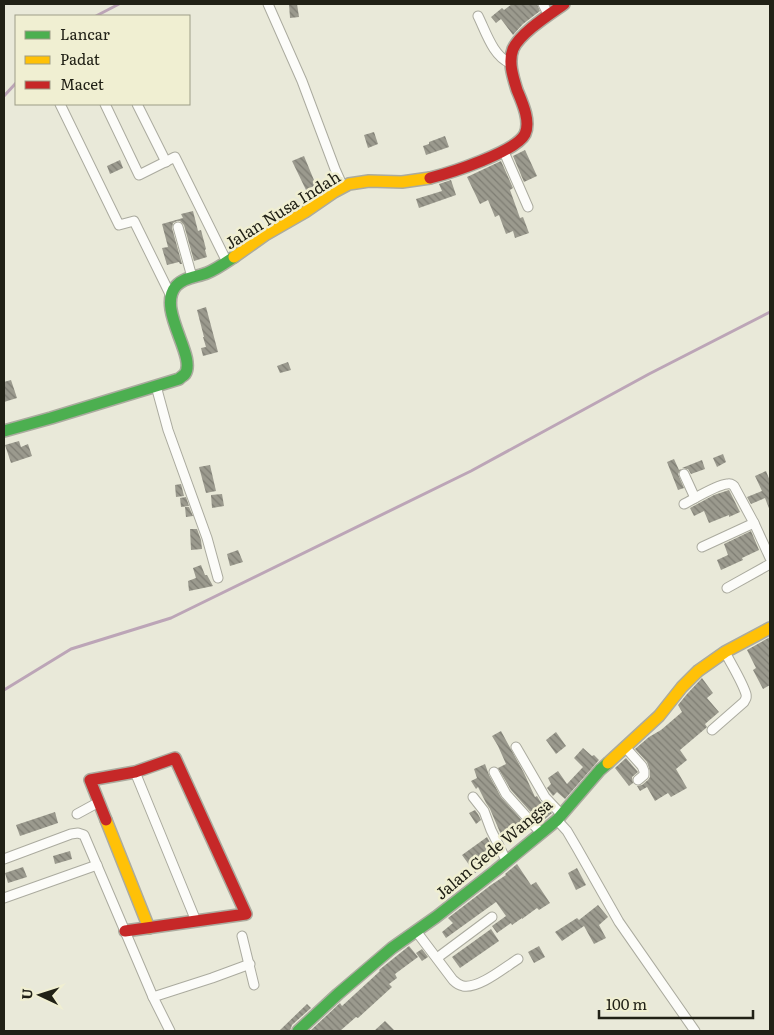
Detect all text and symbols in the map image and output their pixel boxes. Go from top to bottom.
legend [15,15,190,105]
text: Lancar [60,22,110,45]
text: Padat [60,47,100,70]
text: Macet [60,72,104,95]
street label: Jalan Nusa Indah [219,164,345,254]
street label: Jalan Gede Wangsa [429,791,557,904]
north arrow [15,970,65,1020]
text: U [16,988,36,1000]
scale bar [599,988,753,1020]
text: 100 m [606,992,647,1015]

